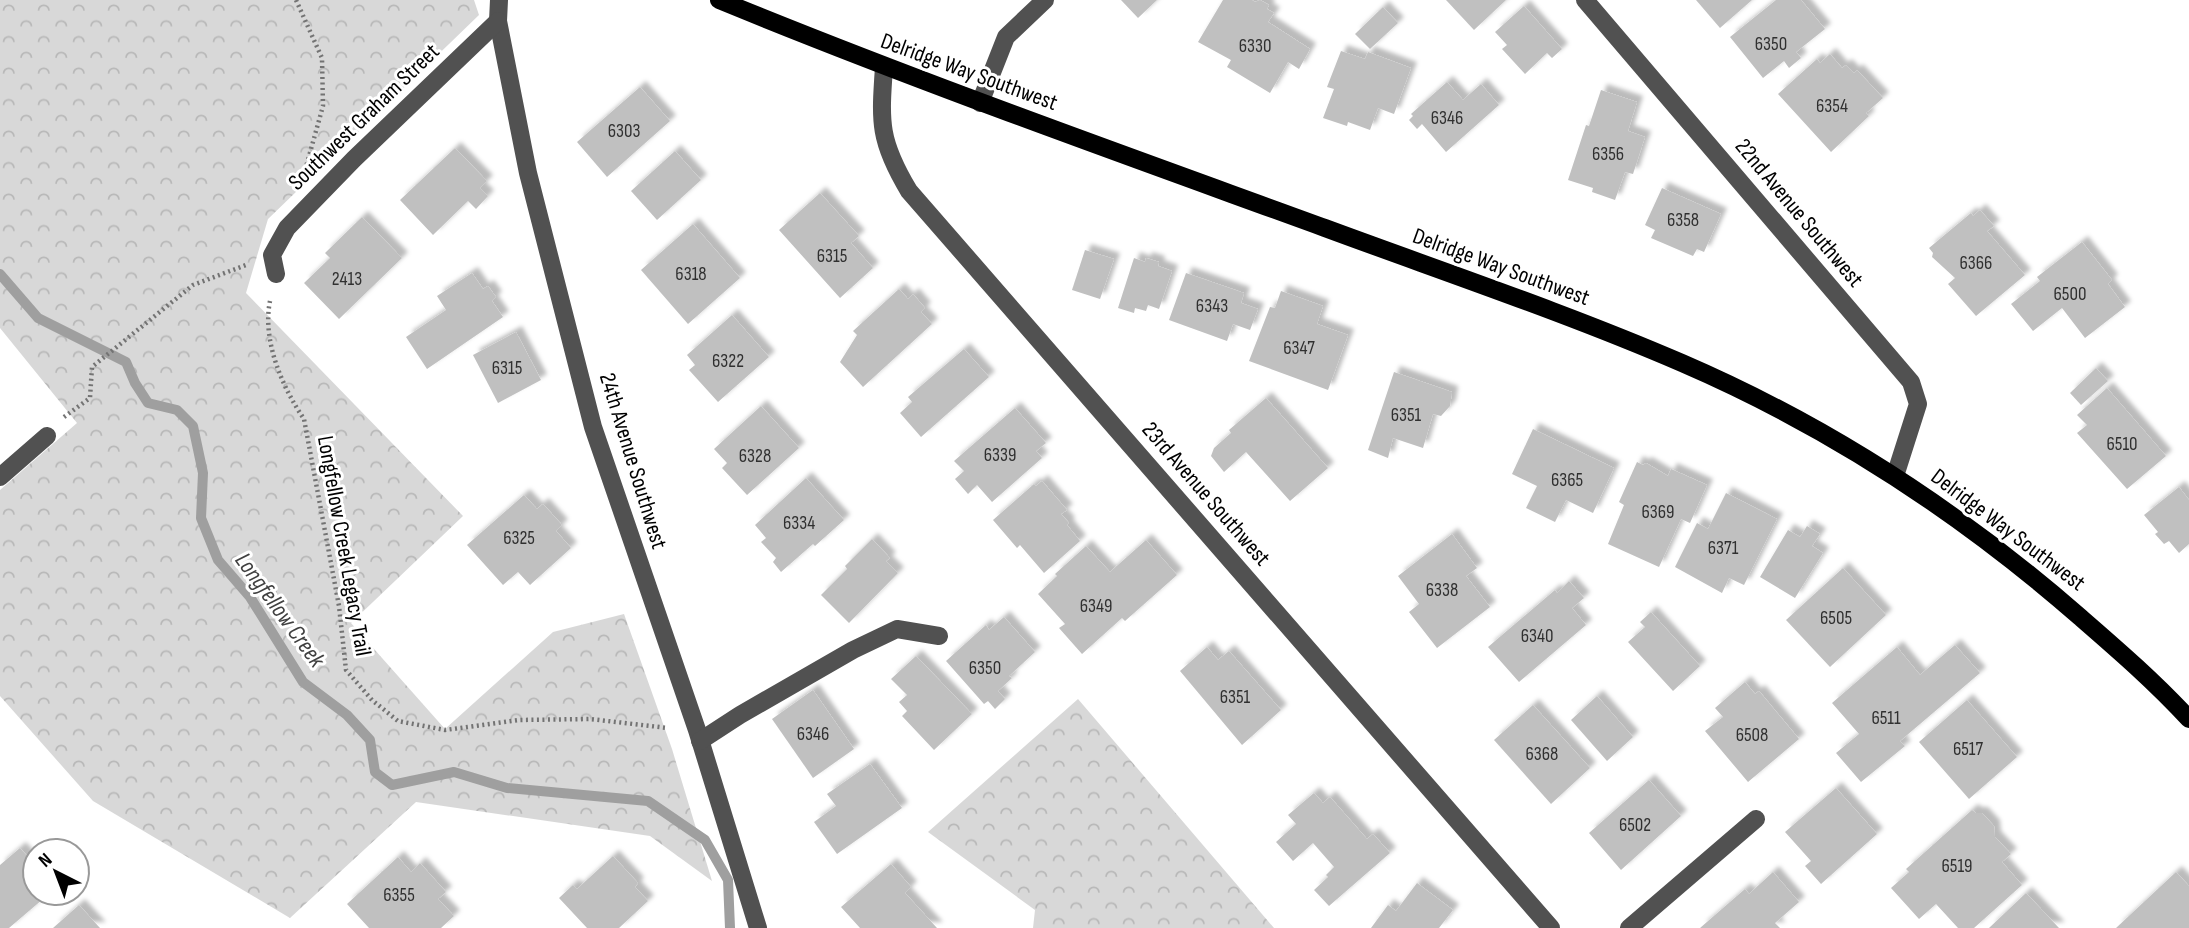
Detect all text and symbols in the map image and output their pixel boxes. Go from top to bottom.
street label: Delridge Way Southwest [877,27,1061,117]
house number: 6350 [1755,33,1787,56]
house number: 6330 [1239,35,1271,58]
street label: Southwest Graham Street [283,38,445,196]
house number: 6354 [1816,95,1848,118]
house number: 6346 [1431,107,1463,130]
house number: 6303 [608,120,640,143]
street label: 22nd Avenue Southwest [1729,133,1869,293]
house number: 6356 [1592,143,1624,166]
house number: 6358 [1667,209,1699,232]
street label: Delridge Way Southwest [1409,222,1593,312]
house number: 6315 [817,245,847,268]
house number: 6366 [1960,252,1992,275]
house number: 6318 [675,263,707,286]
house number: 2413 [332,268,362,291]
house number: 6500 [2054,283,2086,306]
house number: 6343 [1196,295,1228,318]
house number: 6347 [1283,337,1315,360]
house number: 6322 [712,350,744,373]
house number: 6315 [492,357,522,380]
street label: 24th Avenue Southwest [593,370,673,552]
house number: 6351 [1391,404,1422,427]
street label: 23rd Avenue Southwest [1136,416,1276,572]
house number: 6510 [2106,433,2138,456]
street label: Longfellow Creek Legacy Trail [311,434,377,658]
house number: 6339 [984,444,1016,467]
house number: 6328 [739,445,771,468]
street label: Delridge Way Southwest [1925,463,2091,597]
house number: 6365 [1551,469,1583,492]
house number: 6369 [1642,501,1674,524]
house number: 6334 [783,512,815,535]
house number: 6325 [503,527,535,550]
house number: 6371 [1708,537,1739,560]
water label: Longfellow Creek [229,547,332,674]
house number: 6338 [1426,579,1458,602]
house number: 6349 [1080,595,1112,618]
house number: 6505 [1820,607,1852,630]
house number: 6340 [1521,625,1553,648]
house number: 6350 [969,657,1001,680]
house number: 6351 [1220,686,1251,709]
house number: 6511 [1871,707,1901,730]
house number: 6346 [797,723,829,746]
house number: 6508 [1736,724,1768,747]
house number: 6517 [1953,738,1983,761]
house number: 6368 [1526,743,1558,766]
house number: 6502 [1619,814,1651,837]
north arrow [21,837,91,907]
text: N [34,849,57,872]
house number: 6519 [1941,855,1973,878]
house number: 6355 [383,884,415,907]

